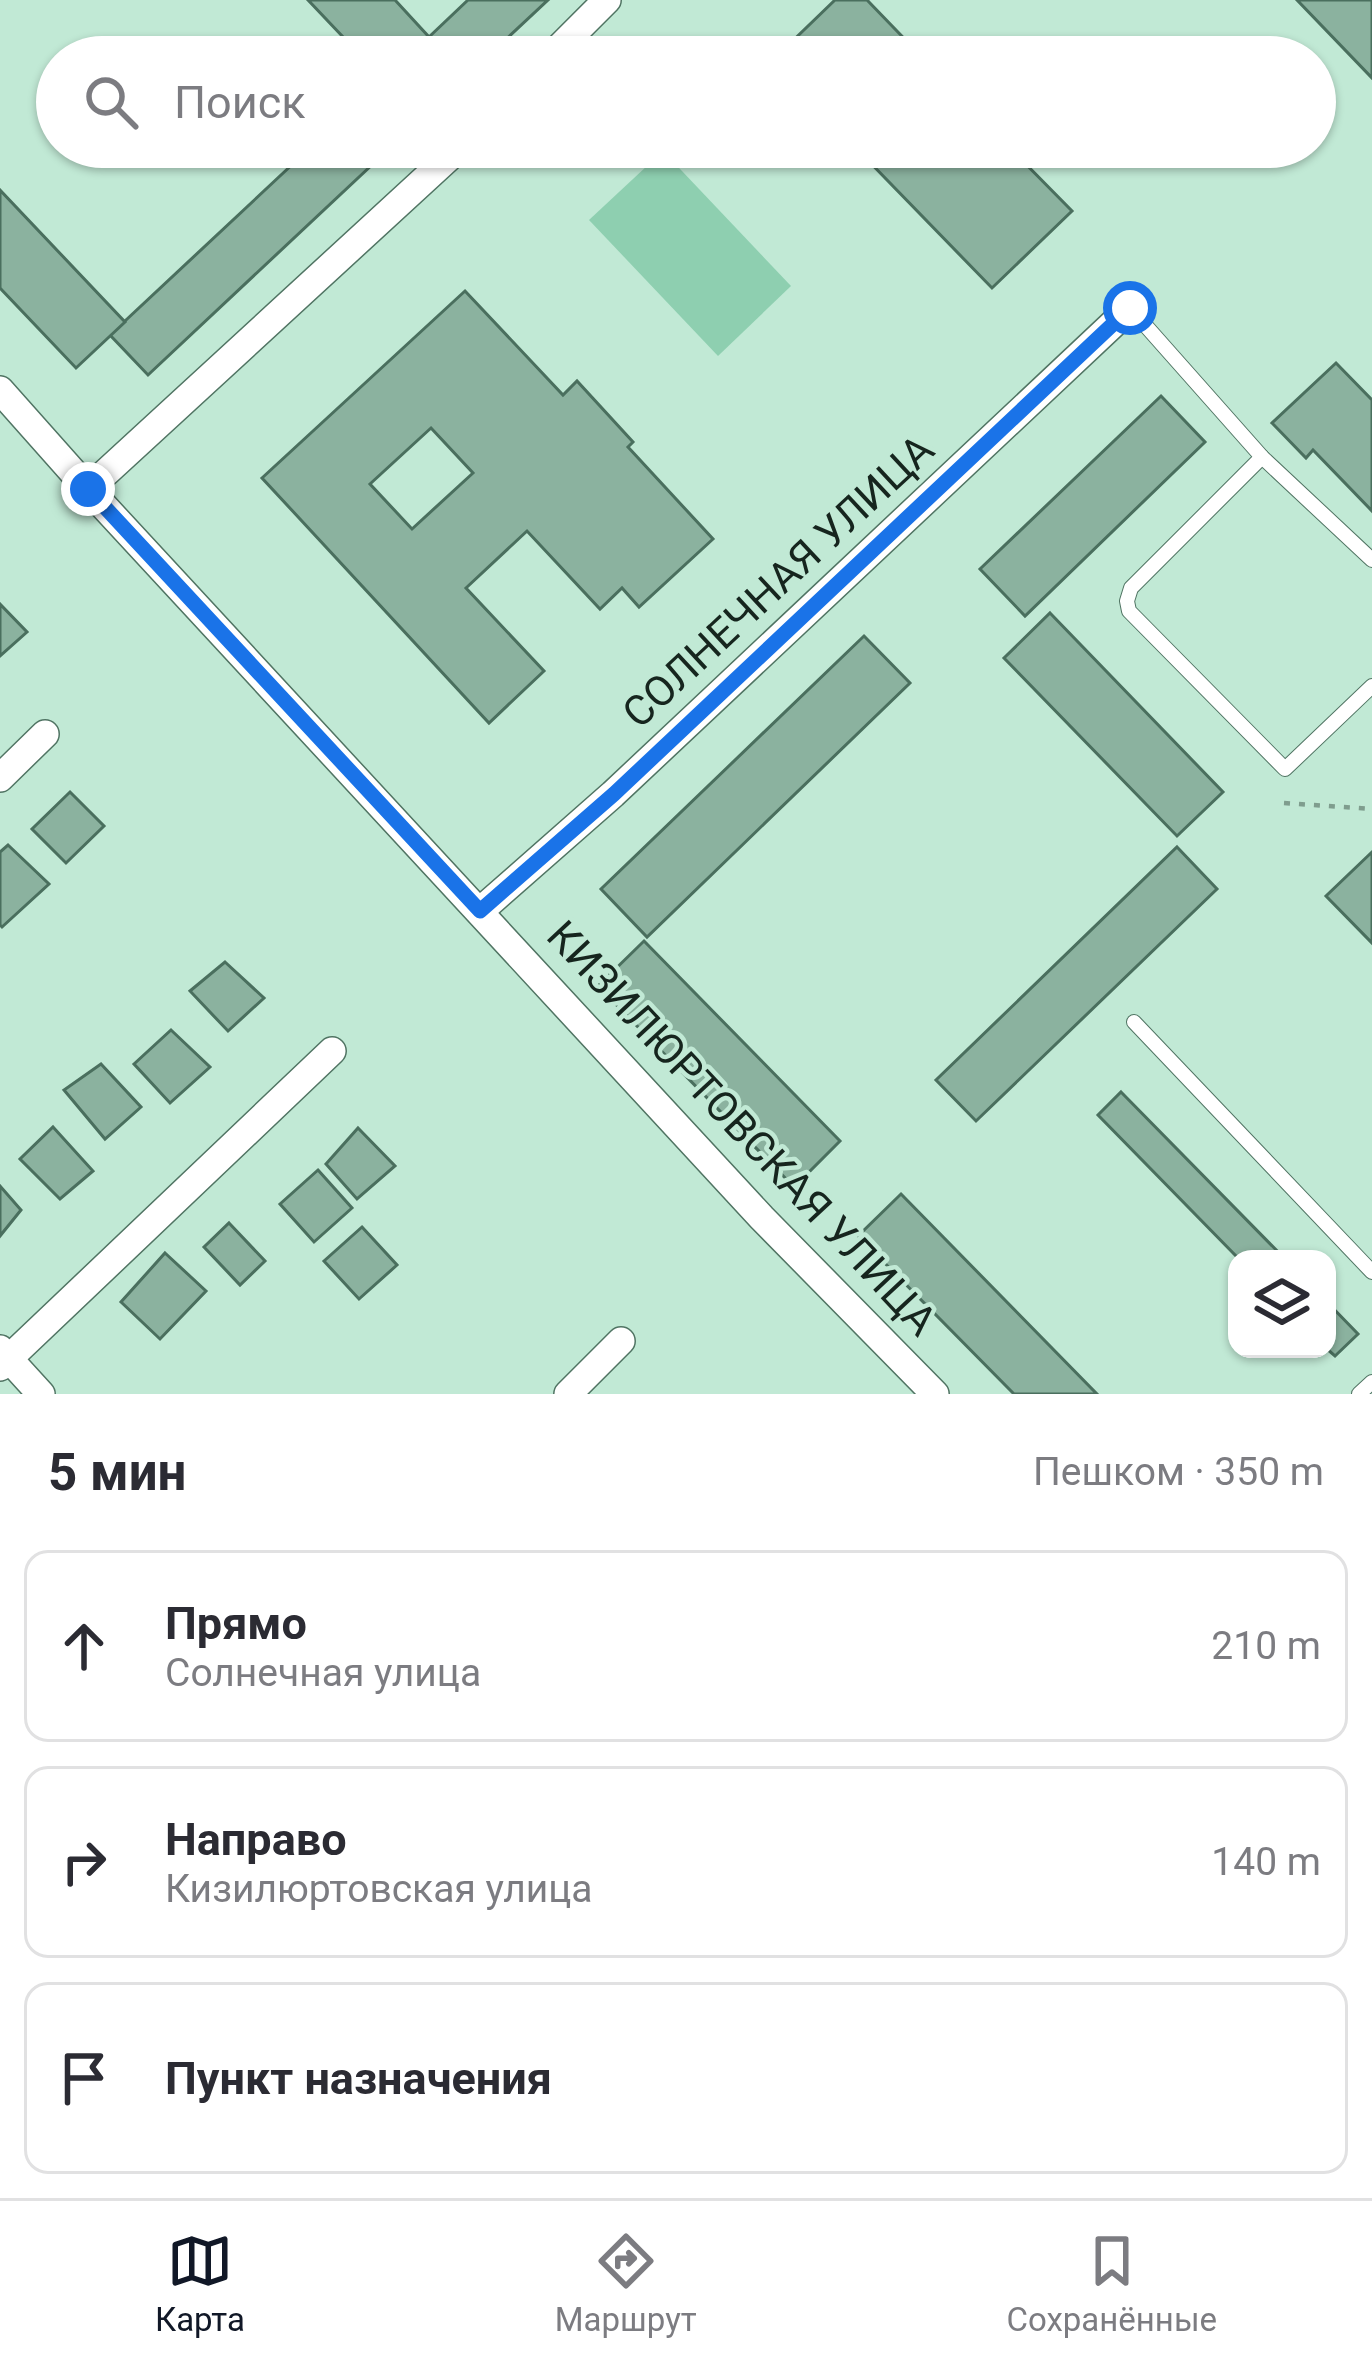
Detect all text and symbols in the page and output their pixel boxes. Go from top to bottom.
search box [36,36,1336,168]
icon: search [78,69,144,135]
text: Поиск [174,76,306,129]
route start [1103,281,1157,335]
street label: СОЛНЕЧНАЯ УЛИЦА [613,425,943,737]
route end [61,462,115,516]
street label: КИЗИЛЮРТОВСКАЯ УЛИЦА [537,911,947,1345]
map controls [1228,1250,1336,1358]
button: layers [1228,1250,1336,1358]
text: 5 мин [48,1443,186,1502]
text: Пешком · 350 m [1033,1449,1324,1495]
text: Прямо [165,1597,307,1650]
icon: ahead [51,1613,117,1679]
text: 210 m [1211,1623,1321,1669]
text: Солнечная улица [165,1650,481,1696]
text: Направо [165,1813,347,1866]
icon: right [51,1829,117,1895]
text: 140 m [1211,1839,1321,1885]
text: Кизилюртовская улица [165,1866,593,1912]
icon: arrive [51,2045,117,2111]
text: Пункт назначения [165,2052,552,2105]
tab: Карта [155,2228,245,2339]
tab: Маршрут [555,2228,697,2339]
tab: Сохранённые [1007,2228,1217,2339]

